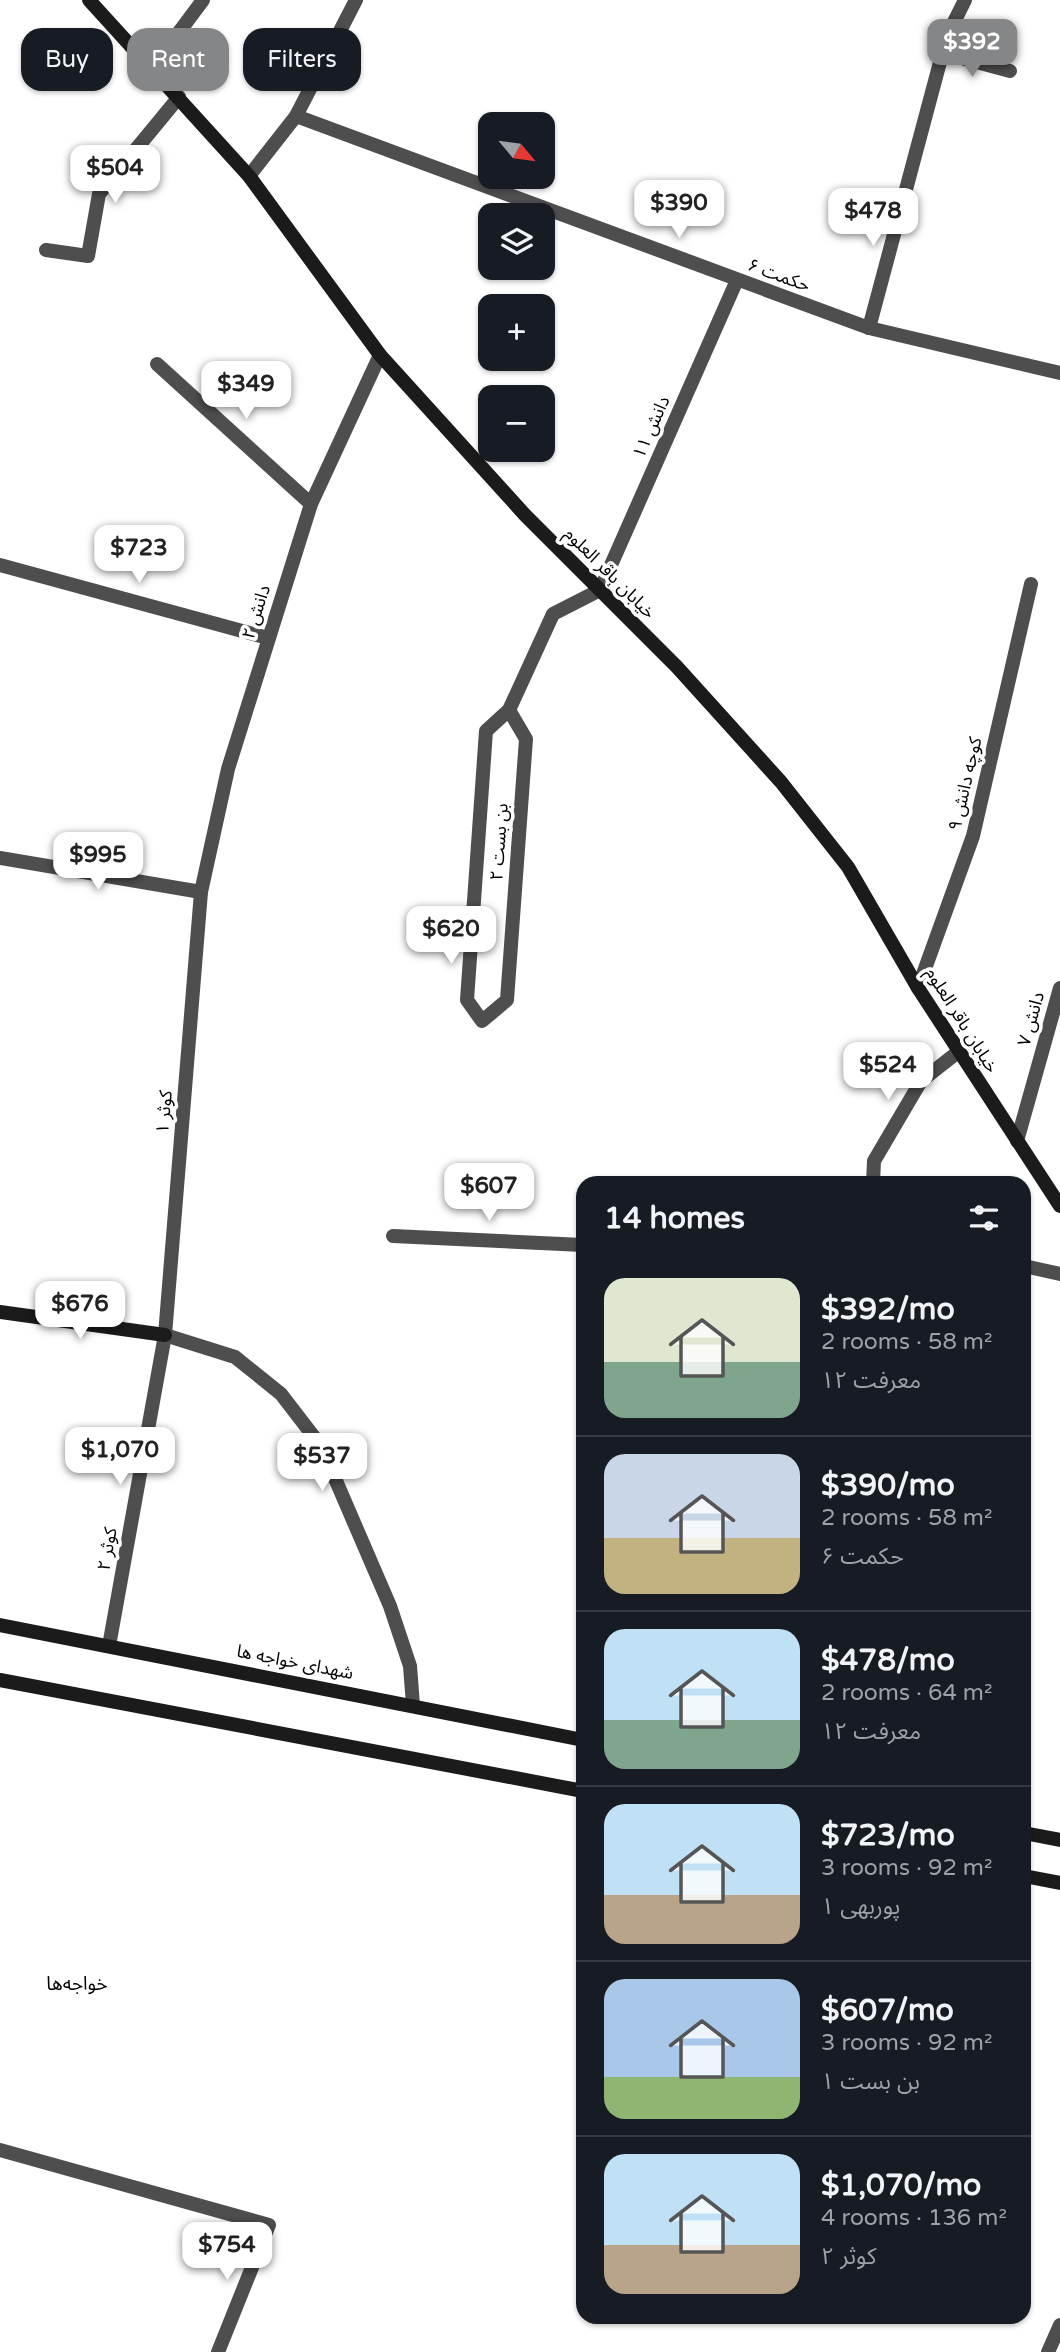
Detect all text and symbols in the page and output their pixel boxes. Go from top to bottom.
pin: $392 [931,20,1013,79]
chip: Buy [21,28,113,91]
chip: Rent [127,28,229,91]
chip: Filters [243,28,361,91]
text: $392 [943,28,1001,56]
north arrow [478,112,555,189]
map controls [478,112,555,462]
pin: $504 [74,146,156,205]
text: $504 [86,154,144,182]
pin: $390 [638,180,720,240]
pin: $478 [832,188,914,248]
text: $390 [650,189,708,217]
text: $478 [844,197,902,225]
button: layers [478,203,555,280]
street label: حکمت ۶ [745,254,813,296]
button: + [478,294,555,371]
pin: $349 [205,362,287,421]
text: $349 [217,370,275,398]
button: − [478,385,555,462]
street label: دانش ۱۱ [628,392,674,462]
street label: خیابان باقر العلوم [557,523,660,626]
pin: $723 [98,526,180,585]
text: $723 [110,534,168,562]
street label: دانش ۲ [237,582,275,642]
street label: کوچه دانش ۹ [944,734,987,833]
street label: بن بست ۲ [485,803,513,881]
pin: $995 [57,832,139,892]
text: $995 [69,841,127,869]
pin: $620 [410,906,492,966]
text: $620 [422,915,480,943]
street label: خیابان باقر العلوم [918,963,1003,1079]
street label: دانش ۷ [1013,989,1049,1049]
pin: $524 [847,1042,929,1102]
text: $524 [859,1051,917,1079]
street label: کوثر ۱ [151,1089,177,1135]
pin: $607 [448,1164,530,1223]
text: $607 [460,1172,518,1200]
icon: filters [965,1199,1003,1237]
text: 14 homes [604,1200,745,1237]
pin: $676 [39,1282,121,1341]
text: $676 [51,1290,109,1318]
text: $392/mo [821,1291,955,1328]
icon: home [660,1306,744,1390]
text: 2 rooms · 58 m² [821,1328,992,1356]
text: معرفت ۱۲ [821,1367,921,1395]
pin: $1,070 [63,1428,177,1487]
pin: $537 [281,1434,363,1493]
text: $1,070 [81,1436,159,1464]
text: $537 [293,1442,351,1470]
text: $390/mo [821,1467,955,1504]
icon: home [660,1482,744,1566]
text: 2 rooms · 58 m² [821,1504,992,1532]
street label: کوثر ۲ [92,1525,122,1572]
text: حکمت ۶ [821,1543,904,1571]
street label: شهدای خواجه ها [235,1640,355,1684]
text: $478/mo [821,1642,955,1679]
icon: home [660,1657,744,1741]
text: 2 rooms · 64 m² [821,1679,992,1707]
text: معرفت ۱۲ [821,1718,921,1746]
text: $723/mo [821,1817,955,1854]
icon: home [660,1832,744,1916]
text: 3 rooms · 92 m² [821,1854,992,1882]
text: پوربهی ۱ [821,1893,900,1921]
district label: خواجه‌ها [46,1973,108,1995]
text: $607/mo [821,1992,954,2029]
icon: home [660,2007,744,2091]
text: 3 rooms · 92 m² [821,2029,992,2057]
text: بن بست ۱ [821,2068,920,2096]
text: $1,070/mo [821,2167,981,2204]
icon: home [660,2182,744,2266]
text: 4 rooms · 136 m² [821,2204,1007,2232]
pin: $754 [186,2222,268,2282]
text: $754 [198,2231,256,2259]
text: کوثر ۲ [821,2243,876,2271]

